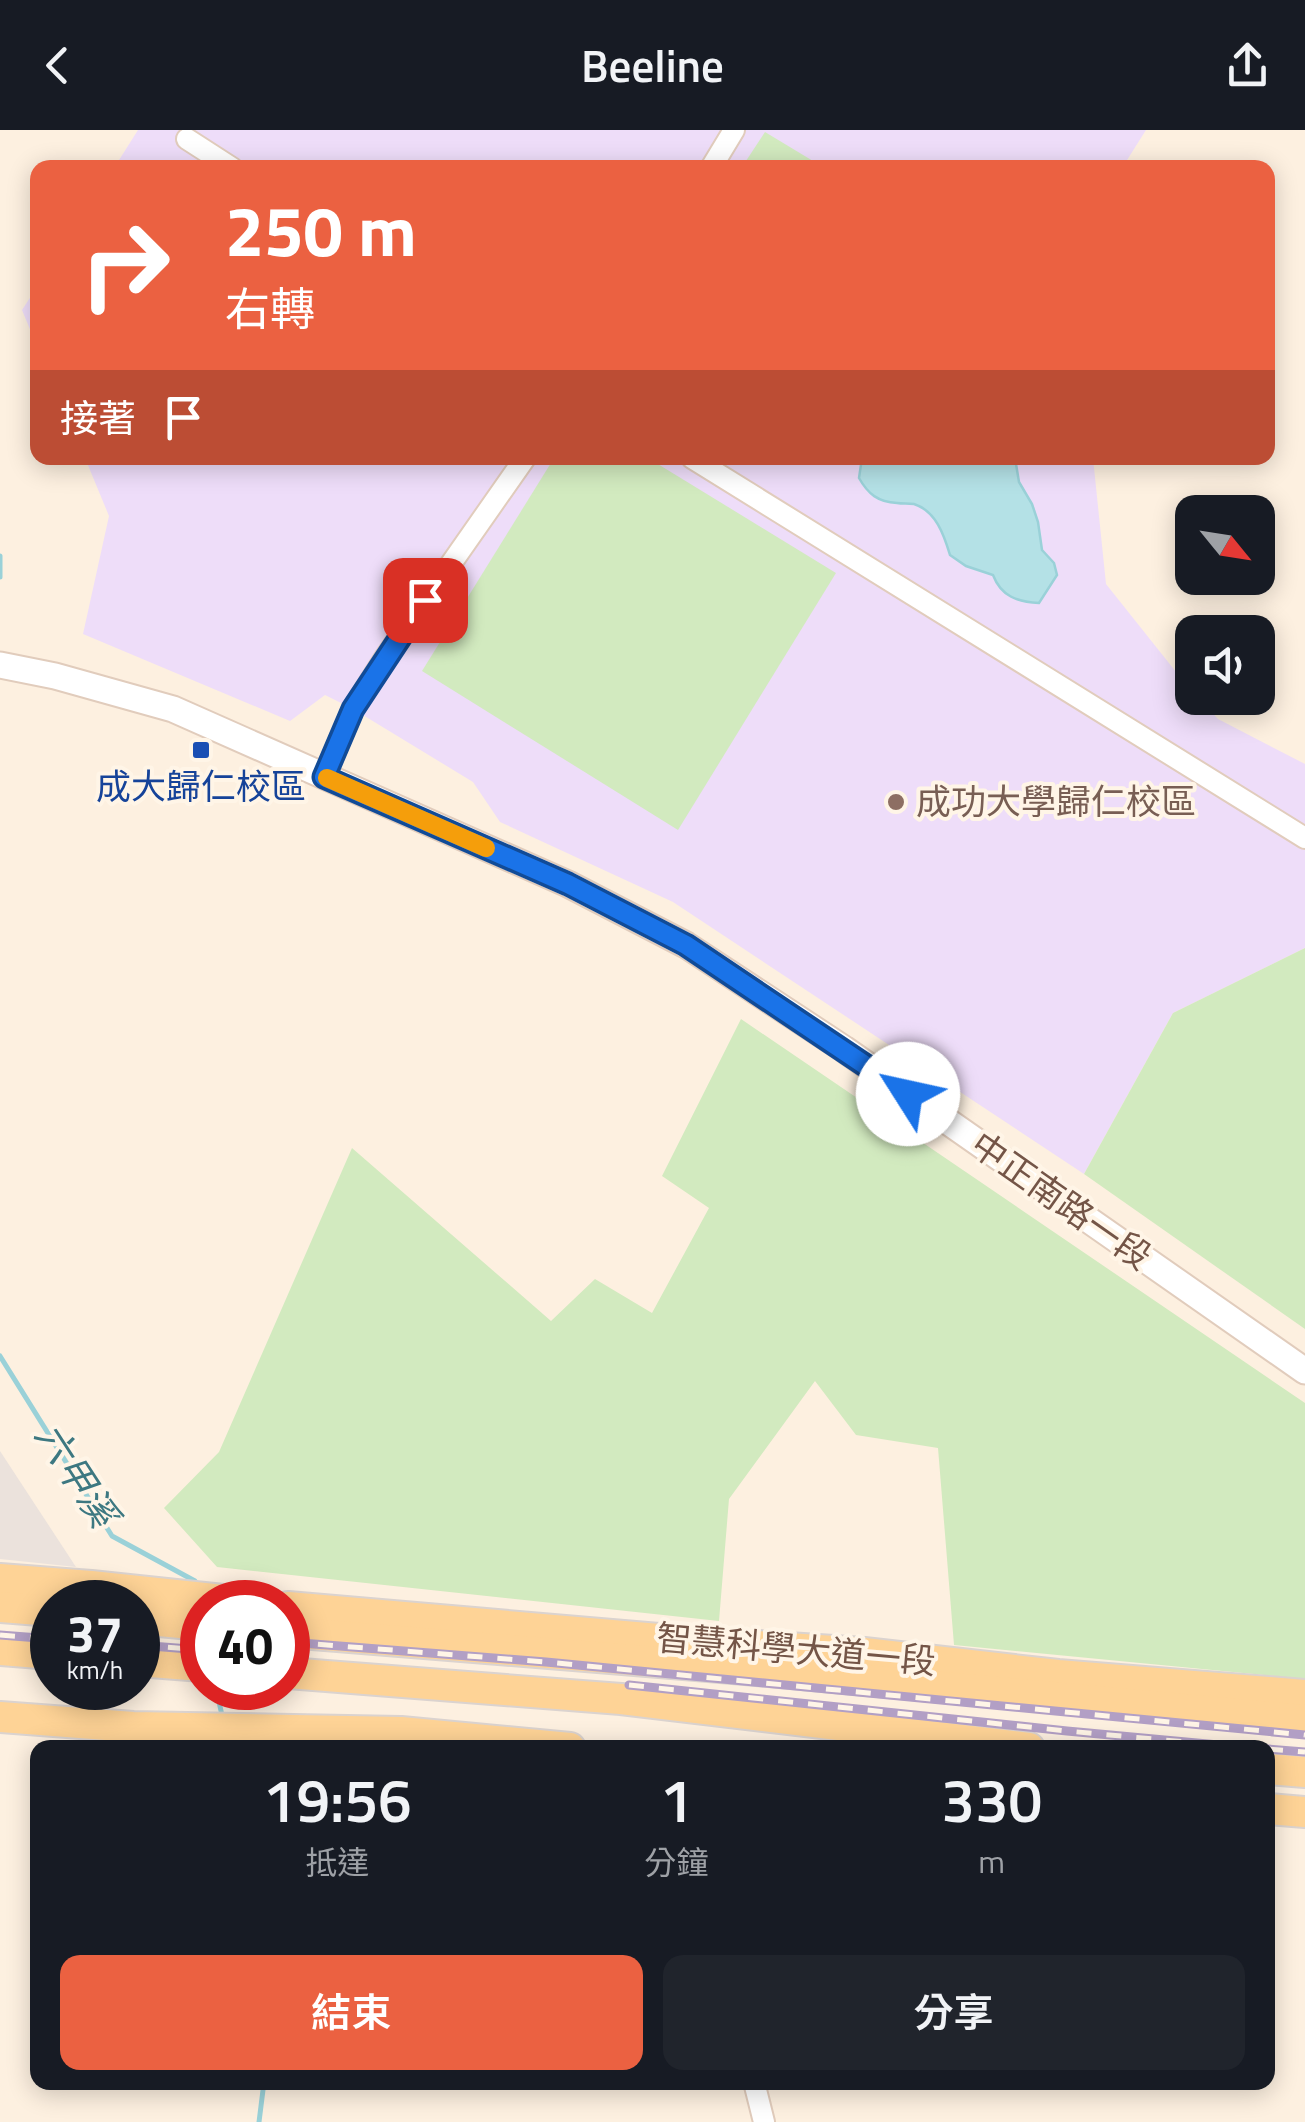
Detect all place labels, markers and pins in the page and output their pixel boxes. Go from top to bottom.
pin [383,558,468,643]
marker: 成大歸仁校區 [190,739,212,761]
place label: 成大歸仁校區 [96,759,306,813]
place label: 成功大學歸仁校區 [916,774,1196,828]
marker: 成功大學歸仁校區 [885,791,907,813]

